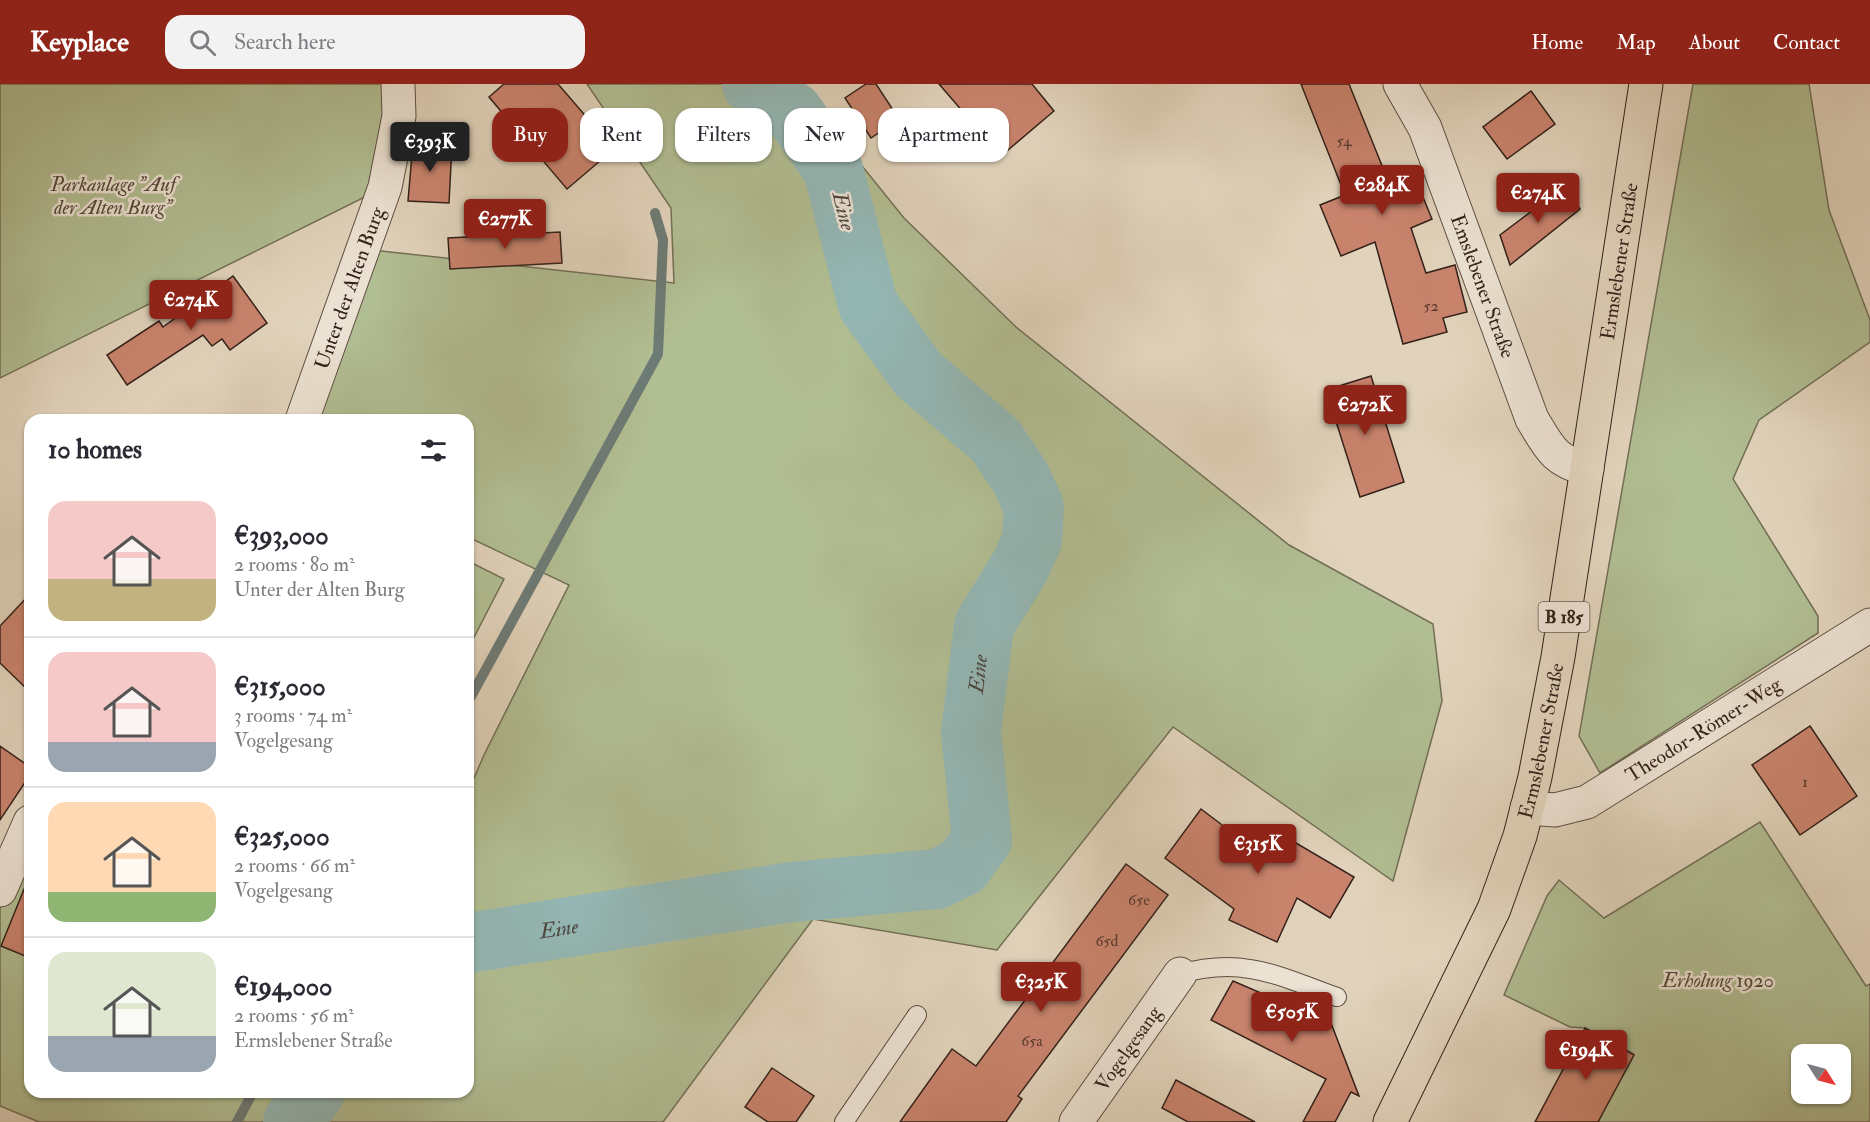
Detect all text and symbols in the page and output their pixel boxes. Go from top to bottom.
search box [165,15,585,69]
text: Keyplace [30,25,129,60]
icon: search [186,26,219,59]
text: Search here [234,28,336,56]
text: Home [1531,29,1583,56]
text: Map [1616,29,1656,56]
text: About [1689,29,1740,56]
text: Contact [1773,29,1840,56]
chip: Buy [492,108,568,162]
chip: Rent [580,108,663,162]
chip: Filters [675,108,772,162]
chip: New [784,108,866,162]
chip: Apartment [878,108,1009,162]
pin: €393K [388,122,472,173]
text: €393K [404,129,456,154]
house number: 54 [1336,131,1353,151]
pin: €284K [1340,165,1424,216]
park label: Parkanlage "Auf der Alten Burg" [49,172,181,220]
text: €284K [1354,172,1410,197]
pin: €274K [1496,173,1580,224]
text: €274K [1510,180,1566,205]
street label: Ermslebener Straße [1595,181,1644,342]
water label: Eine [825,187,862,234]
pin: €277K [463,199,547,250]
street label: Unter der Alten Burg [309,203,390,373]
text: €277K [478,206,532,231]
street label: Emslebener Straße [1445,211,1520,361]
pin: €274K [149,280,233,331]
text: €274K [163,287,219,312]
house number: 52 [1423,296,1439,316]
pin: €272K [1323,385,1407,436]
text: €272K [1337,392,1393,417]
text: 10 homes [48,434,142,466]
icon: filters [417,434,450,467]
text: €393,000 [234,520,329,552]
icon: home [96,525,168,597]
text: 2 rooms · 80 m² [234,552,355,577]
text: Unter der Alten Burg [234,577,405,602]
road number: B 185 [1538,602,1590,632]
water label: Eine [963,652,994,697]
street label: Ermslebener Straße [1513,661,1570,822]
text: €315,000 [234,671,326,703]
street label: Theodor-Römer-Weg [1621,671,1787,788]
icon: home [96,676,168,748]
text: 3 rooms · 74 m² [234,703,352,728]
text: Vogelgesang [234,728,333,753]
house number: 1 [1802,772,1808,792]
text: €325,000 [234,821,329,853]
pin: €315K [1216,824,1300,875]
icon: home [96,826,168,898]
text: €315K [1233,831,1283,856]
text: 2 rooms · 66 m² [234,853,355,878]
text: Vogelgesang [234,878,333,903]
house number: 65e [1128,890,1150,910]
water label: Eine [536,913,581,946]
house number: 65d [1096,931,1119,951]
pin: €325K [999,962,1083,1013]
park label: Erholung 1920 [1660,968,1774,993]
text: €325K [1015,969,1067,994]
text: €194,000 [234,971,332,1003]
icon: home [96,976,168,1048]
pin: €505K [1250,992,1334,1043]
text: €505K [1265,999,1319,1024]
street label: Vogelgesang [1089,1000,1167,1096]
text: 2 rooms · 56 m² [234,1003,354,1028]
text: Ermslebener Straße [234,1028,393,1053]
pin: €194K [1544,1030,1628,1081]
house number: 65a [1021,1031,1043,1051]
text: €194K [1559,1037,1613,1062]
north arrow [1791,1044,1851,1104]
map controls [1791,1044,1851,1104]

